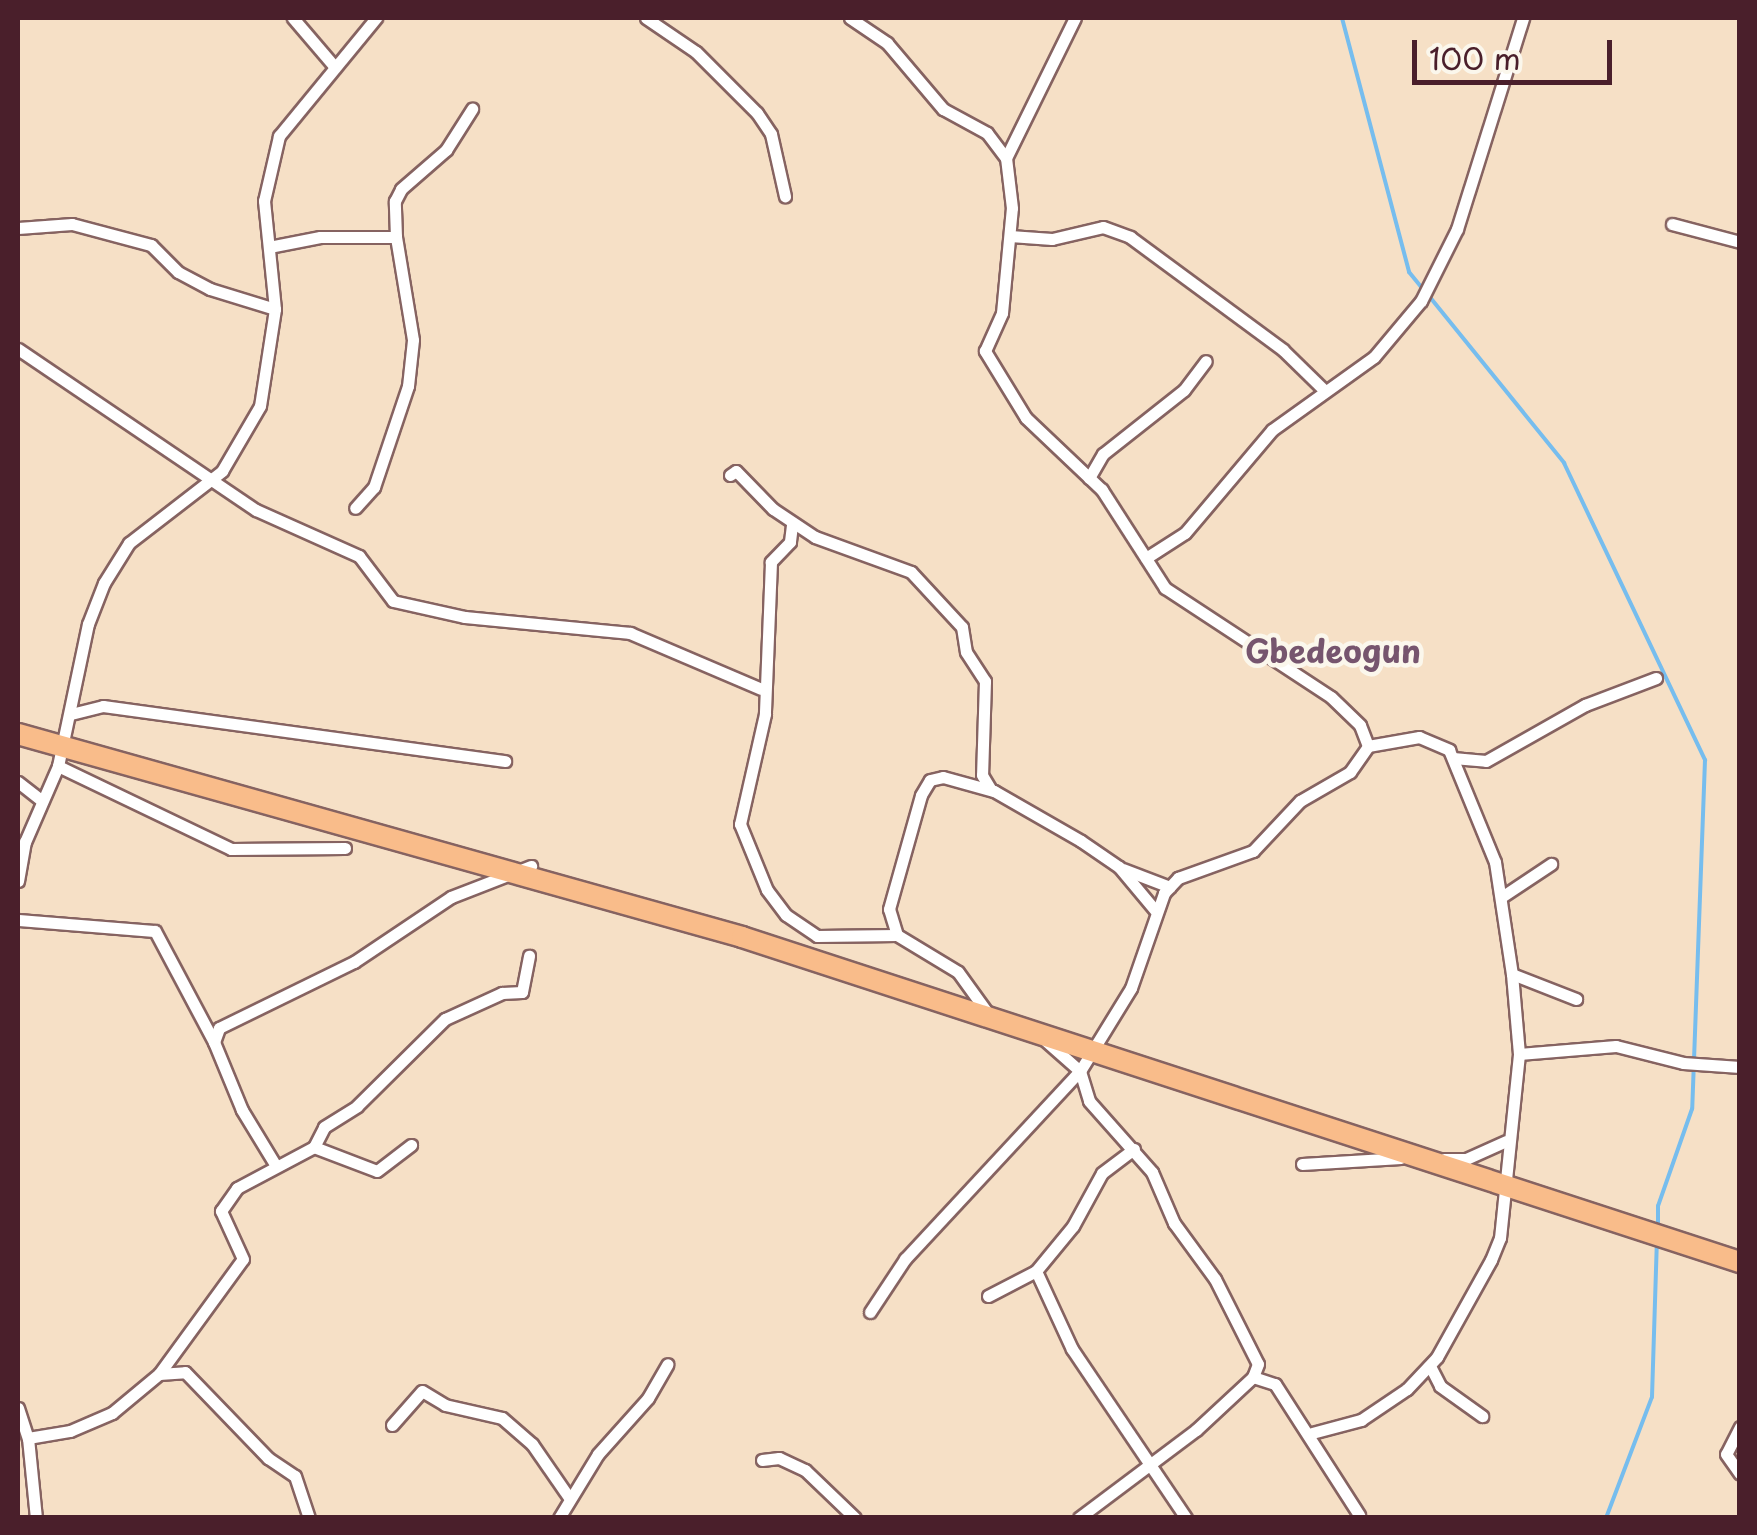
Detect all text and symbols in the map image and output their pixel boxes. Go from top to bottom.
scale bar [1417,20,1617,82]
text: 100 m [1429,35,1521,80]
district label: Gbedeogun [1245,631,1421,669]

